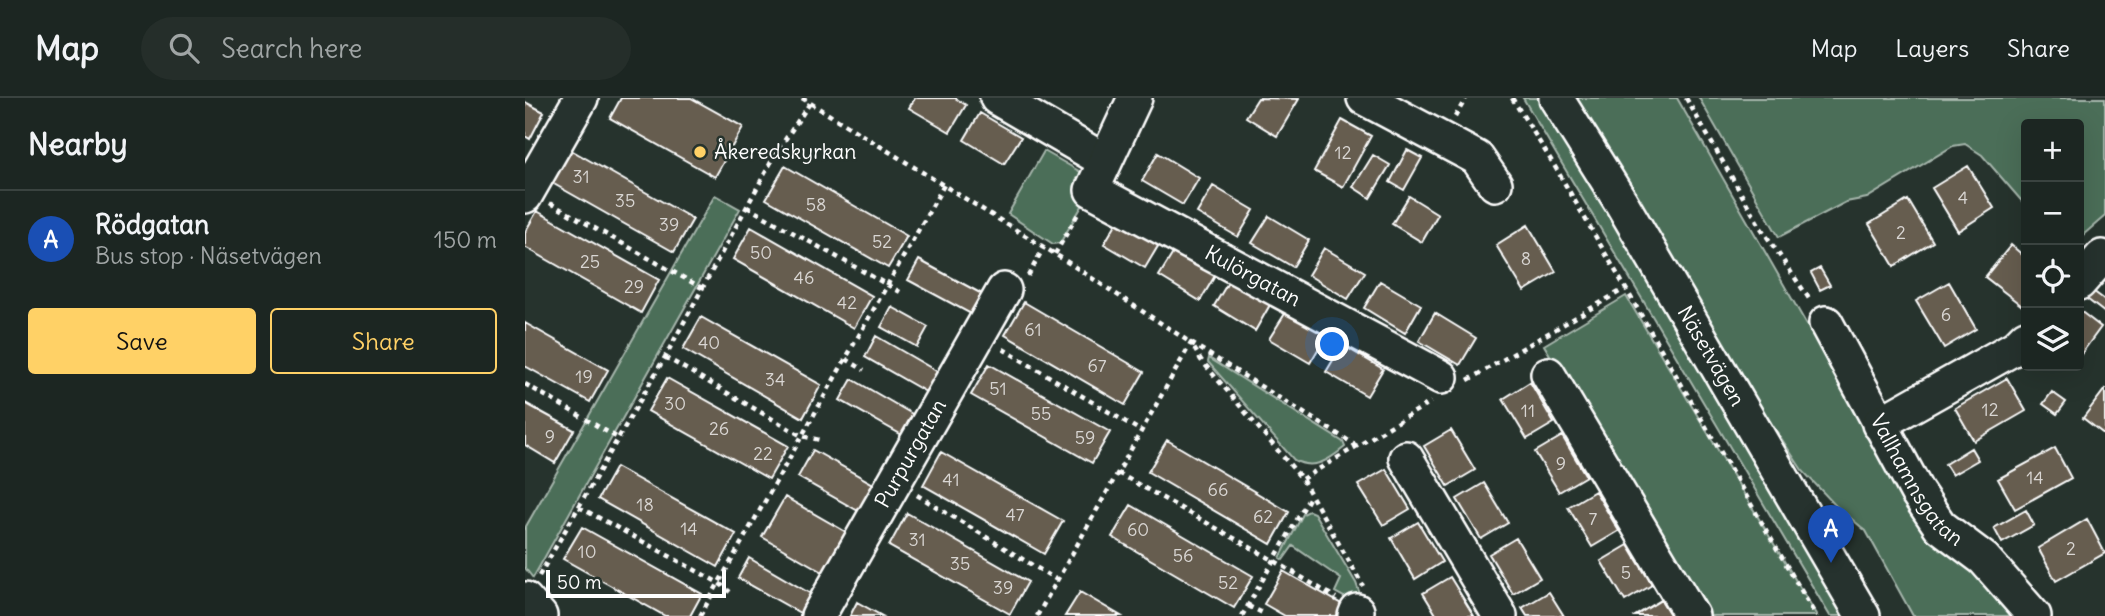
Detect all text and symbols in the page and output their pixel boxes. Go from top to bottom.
search box [141,17,631,80]
text: Map [35,27,99,69]
icon: search [165,29,203,67]
text: Search here [221,32,362,65]
text: Map [1811,33,1857,63]
text: Layers [1895,33,1969,63]
text: Share [2007,33,2070,63]
map controls [2021,119,2084,371]
button: + [2021,119,2084,182]
text: Nearby [28,125,128,163]
place label: Åkeredskyrkan [714,138,856,165]
house number: 12 [1334,141,1352,164]
marker: Åkeredskyrkan [692,144,708,160]
house number: 31 [572,165,590,188]
button: − [2021,182,2084,245]
house number: 4 [1958,186,1968,209]
house number: 35 [615,189,635,212]
house number: 58 [806,193,826,216]
text: Rödgatan [95,208,209,241]
house number: 39 [659,213,679,236]
house number: 2 [1896,221,1906,244]
text: A [44,225,58,254]
text: 150 m [434,225,497,254]
house number: 52 [872,230,892,253]
street label: Kulörgatan [1200,239,1306,312]
text: Bus stop · Näsetvägen [95,241,322,270]
house number: 50 [750,241,772,264]
button: locate [2021,245,2084,308]
house number: 8 [1521,247,1531,270]
house number: 25 [580,250,600,273]
house number: 46 [794,266,814,289]
house number: 29 [624,275,644,298]
house number: 42 [837,291,857,314]
street label: Näsetvägen [1672,301,1751,411]
house number: 6 [1941,303,1951,326]
button: Save [28,308,256,374]
button: Share [270,308,497,374]
button: layers [2021,308,2084,371]
house number: 61 [1024,318,1042,341]
your location [1315,327,1349,361]
house number: 40 [698,331,720,354]
house number: 67 [1087,354,1107,377]
house number: 19 [575,365,593,388]
house number: 34 [765,368,785,391]
house number: 51 [989,377,1007,400]
house number: 30 [664,392,686,415]
street label: Purpurgatan [869,394,952,513]
house number: 12 [1981,398,1999,421]
house number: 11 [1521,399,1535,422]
house number: 55 [1031,402,1051,425]
street label: Vallhamnsgatan [1865,409,1969,552]
house number: 26 [709,417,729,440]
house number: 9 [545,425,555,448]
house number: 59 [1075,426,1095,449]
house number: 22 [753,442,773,465]
house number: 9 [1556,452,1566,475]
house number: 14 [2026,466,2044,489]
house number: 41 [942,468,960,491]
house number: 66 [1208,478,1228,501]
house number: 18 [636,493,654,516]
house number: 47 [1005,503,1025,526]
house number: 62 [1253,505,1273,528]
pin: A [1808,505,1854,563]
house number: 7 [1589,507,1598,530]
house number: 14 [680,517,698,540]
house number: 60 [1127,518,1149,541]
house number: 31 [908,528,926,551]
house number: 2 [2066,537,2076,560]
house number: 10 [578,540,597,563]
house number: 56 [1173,544,1193,567]
house number: 35 [950,552,970,575]
house number: 5 [1621,561,1631,584]
scale bar [546,567,726,599]
text: 50 m [557,570,602,594]
house number: 52 [1218,571,1238,594]
house number: 39 [993,576,1013,599]

